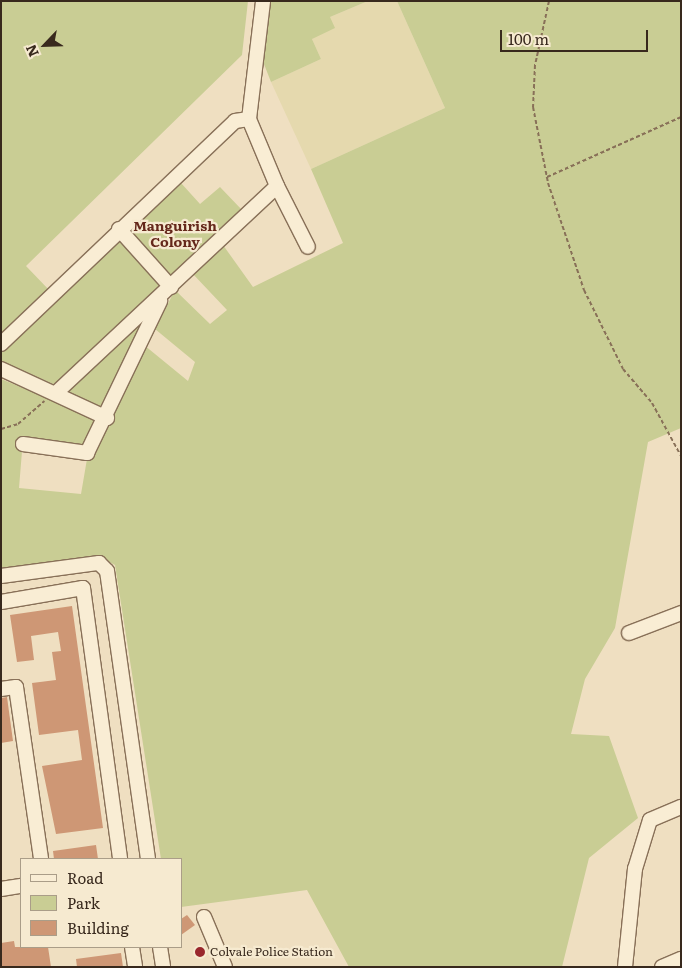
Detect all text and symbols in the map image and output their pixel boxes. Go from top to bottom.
north arrow [20,20,70,70]
scale bar [502,20,650,52]
text: 100 m [508,27,549,50]
text: N [20,42,43,61]
district label: Manguirish Colony [133,217,217,250]
legend [20,858,182,948]
text: Road [67,866,103,889]
text: Park [67,891,100,914]
text: Building [67,916,129,939]
place label: Colvale Police Station [210,945,333,959]
marker: Colvale Police Station [194,946,206,958]

